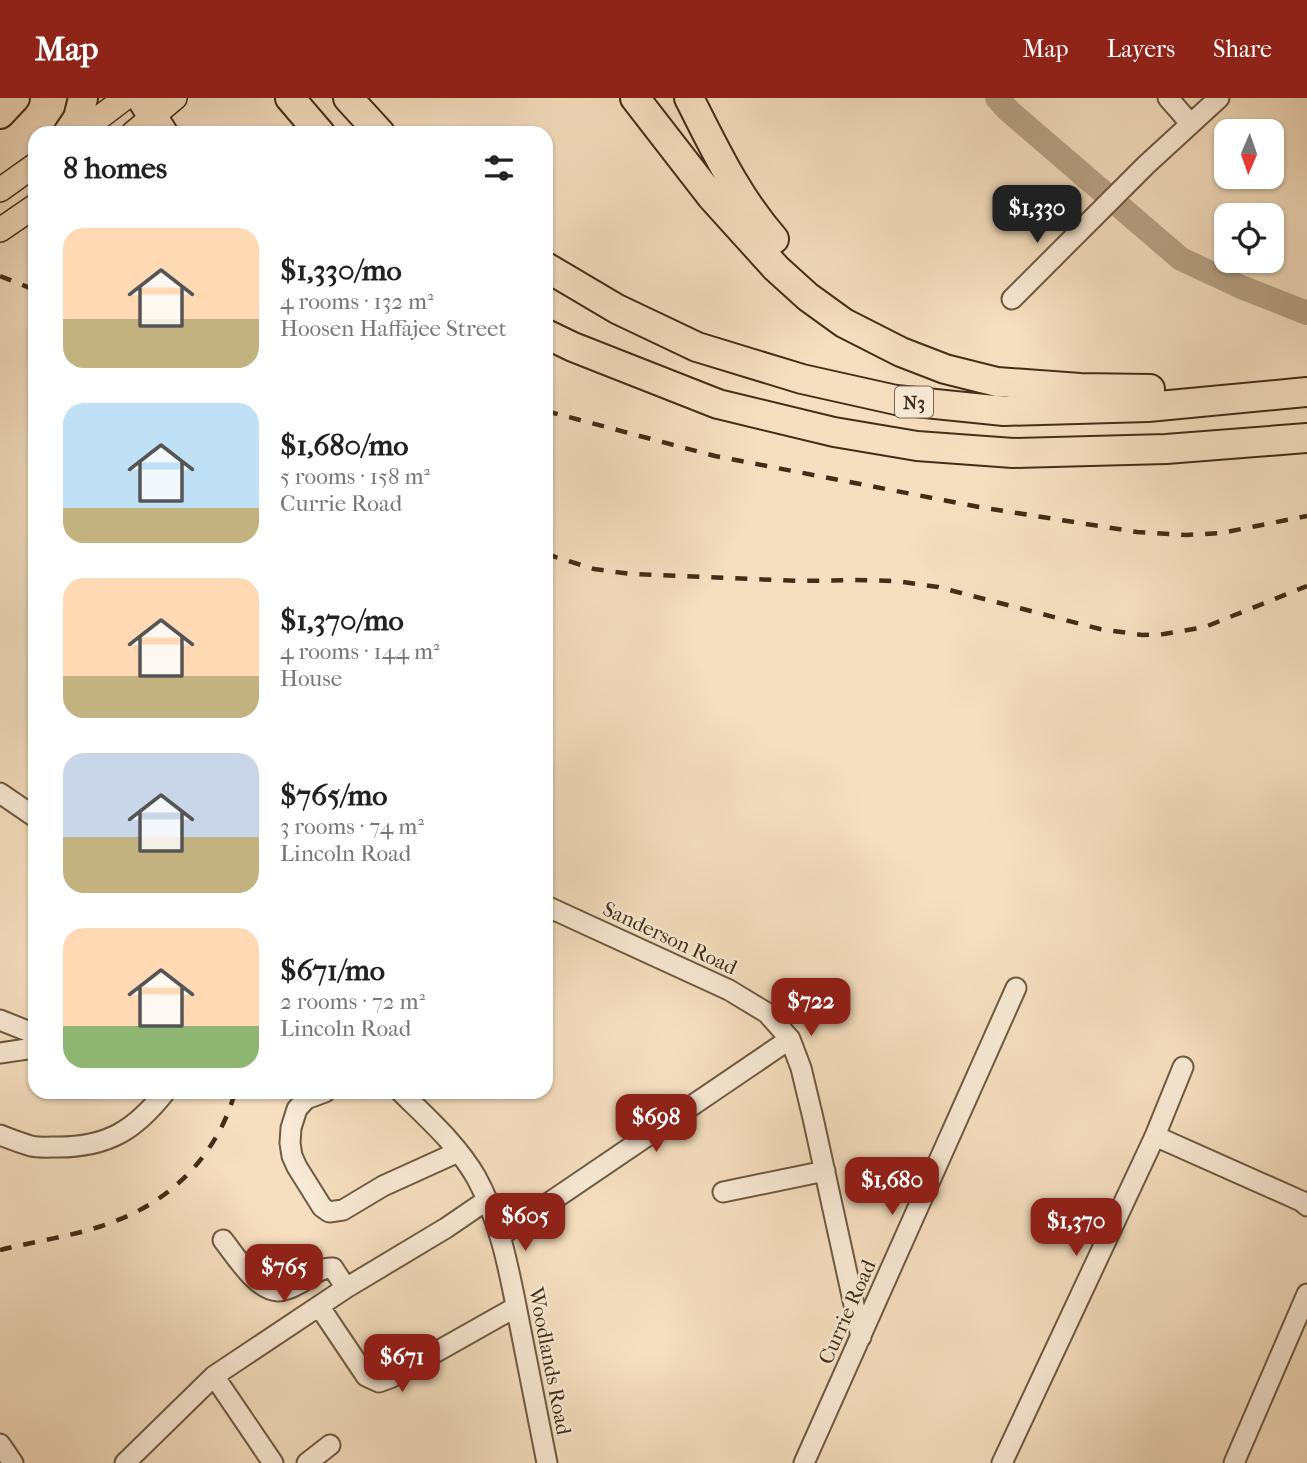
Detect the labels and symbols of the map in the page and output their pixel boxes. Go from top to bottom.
north arrow [1214,119,1284,189]
pin: $1,330 [980,186,1094,245]
road number: N3 [895,386,933,418]
street label: Sanderson Road [599,896,741,980]
pin: $722 [770,978,852,1038]
pin: $698 [615,1094,697,1154]
pin: $1,680 [835,1158,949,1217]
pin: $605 [484,1194,566,1253]
pin: $1,370 [1019,1198,1133,1258]
pin: $765 [243,1244,325,1304]
street label: Currie Road [813,1256,881,1368]
street label: Woodlands Road [524,1284,576,1437]
pin: $671 [361,1334,443,1394]

